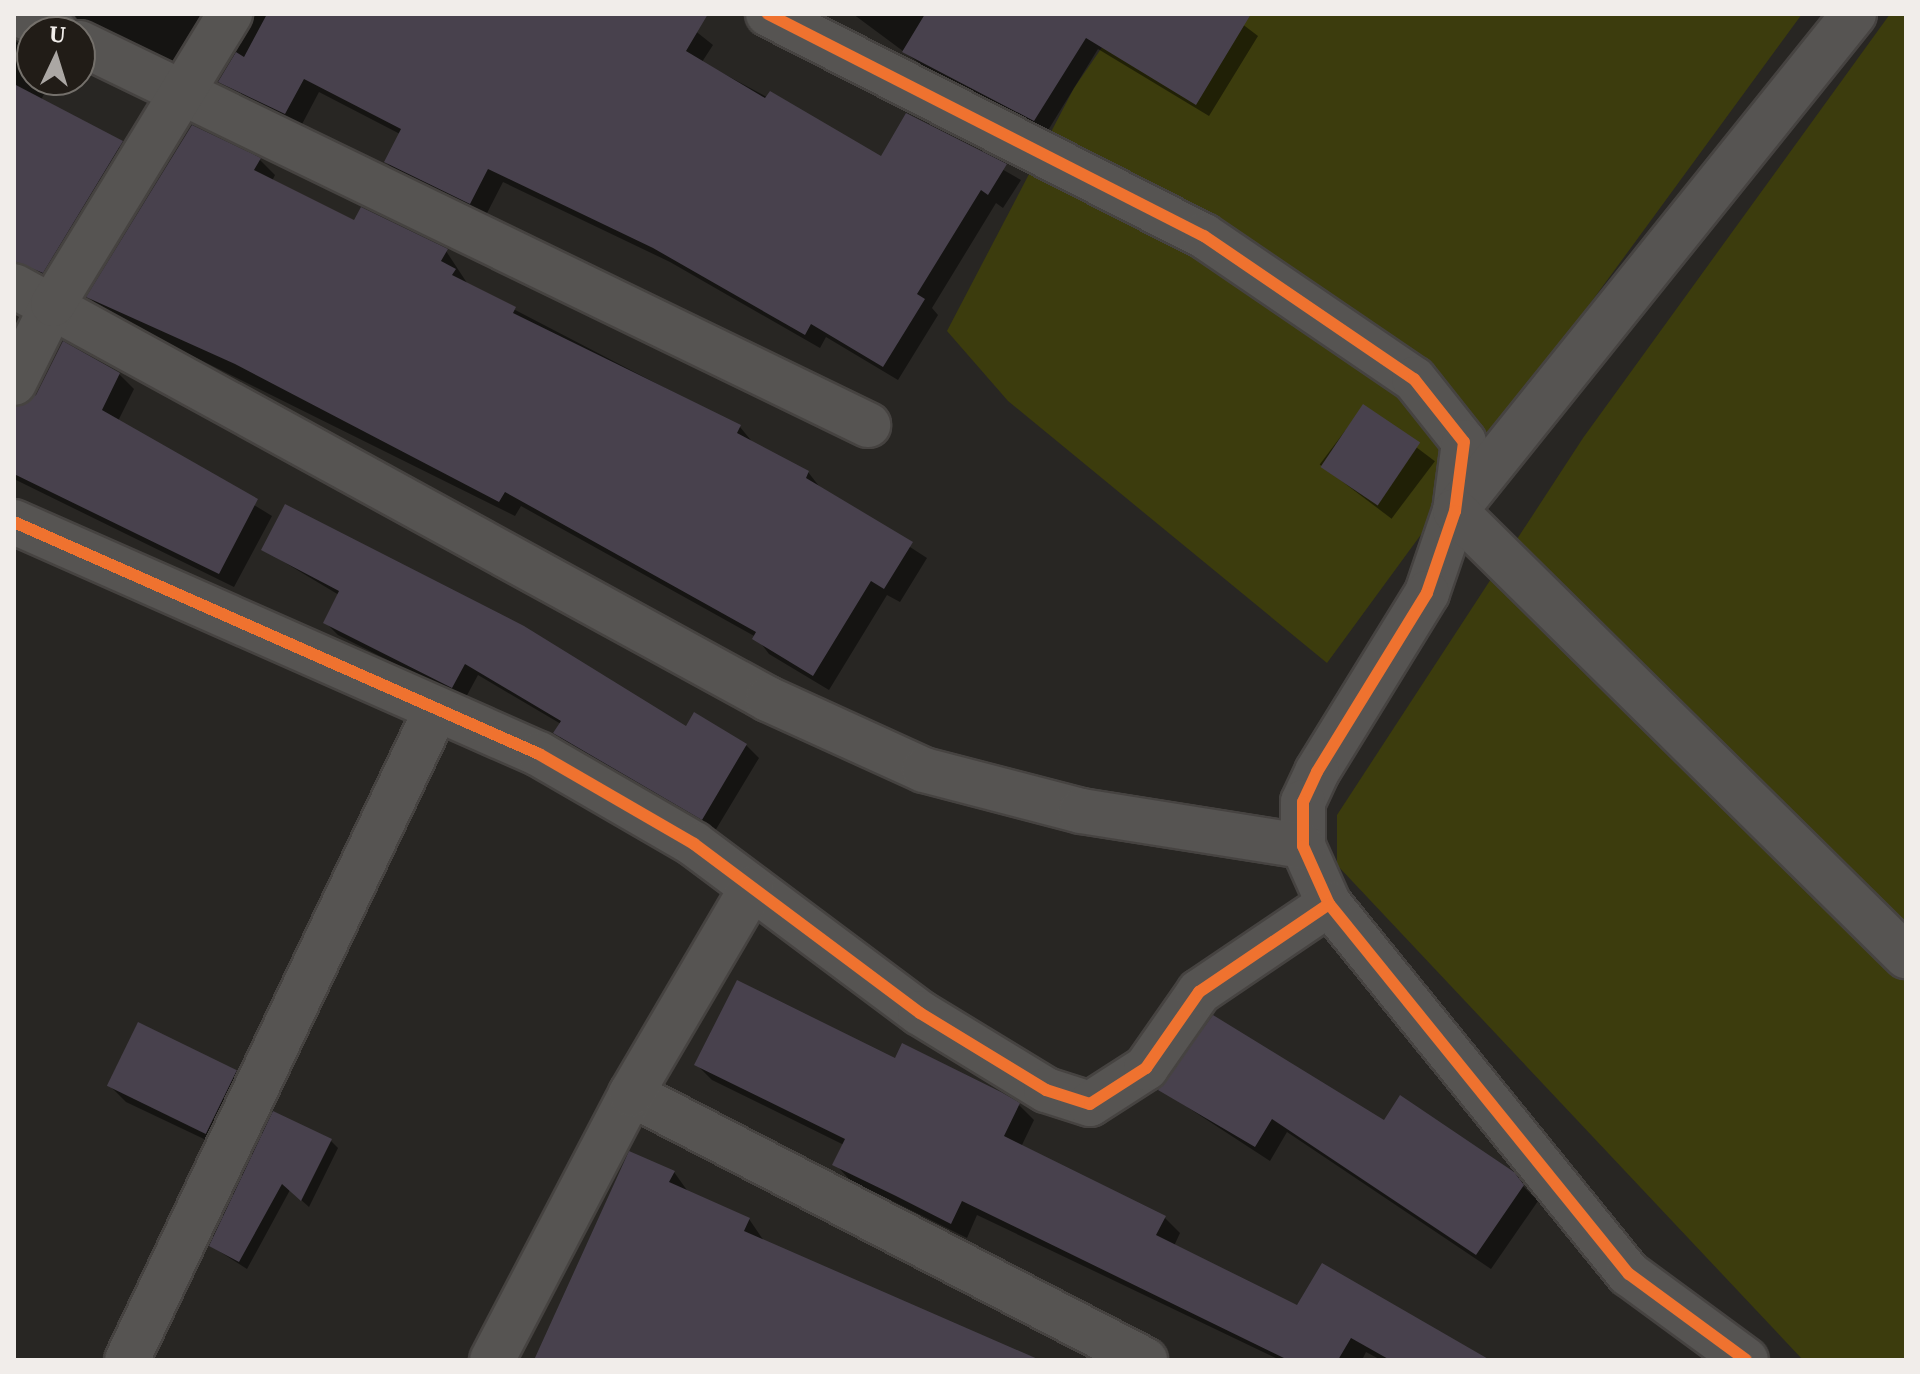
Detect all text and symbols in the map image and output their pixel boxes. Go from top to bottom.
north arrow [16,16,96,96]
text: U [48,18,67,49]

